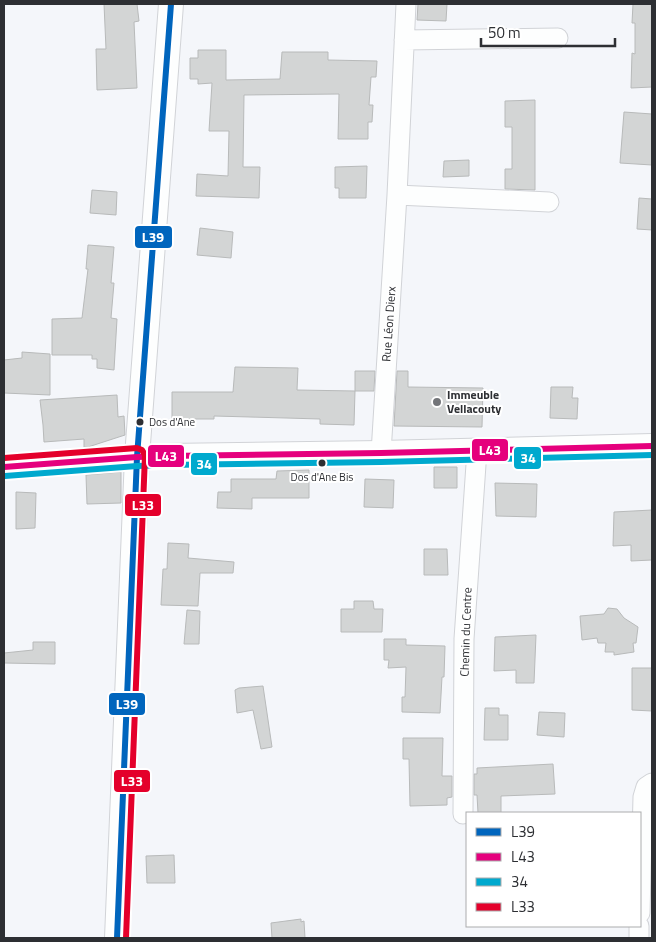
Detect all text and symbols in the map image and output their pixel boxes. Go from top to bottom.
scale bar [481,15,615,47]
text: 50 m [488,21,521,44]
line badge: L39 [134,225,173,249]
text: L39 [142,226,164,247]
street label: Rue Léon Dierx [376,285,401,362]
place label: Immeuble Vellacouty [447,385,501,418]
marker: Immeuble Vellacouty [431,396,443,408]
place label: Dos d'Ane [149,414,196,430]
marker: Dos d'Ane [135,417,145,427]
line badge: L43 [471,438,509,462]
text: L43 [479,439,501,460]
line badge: L43 [147,444,185,468]
text: L43 [155,445,177,466]
line badge: 34 [513,446,542,470]
text: 34 [520,447,536,468]
line badge: 34 [190,452,218,476]
text: 34 [196,453,212,474]
marker: Dos d'Ane Bis [317,458,327,468]
place label: Dos d'Ane Bis [291,469,353,485]
line badge: L33 [124,493,162,517]
text: L33 [132,494,154,515]
street label: Chemin du Centre [454,587,477,677]
line badge: L39 [108,692,146,716]
text: L39 [116,693,138,714]
line badge: L33 [113,769,151,793]
text: L33 [121,770,143,791]
legend [466,812,641,927]
text: L39 [511,820,535,843]
text: L43 [511,845,535,868]
text: 34 [511,870,528,893]
text: L33 [511,895,535,918]

